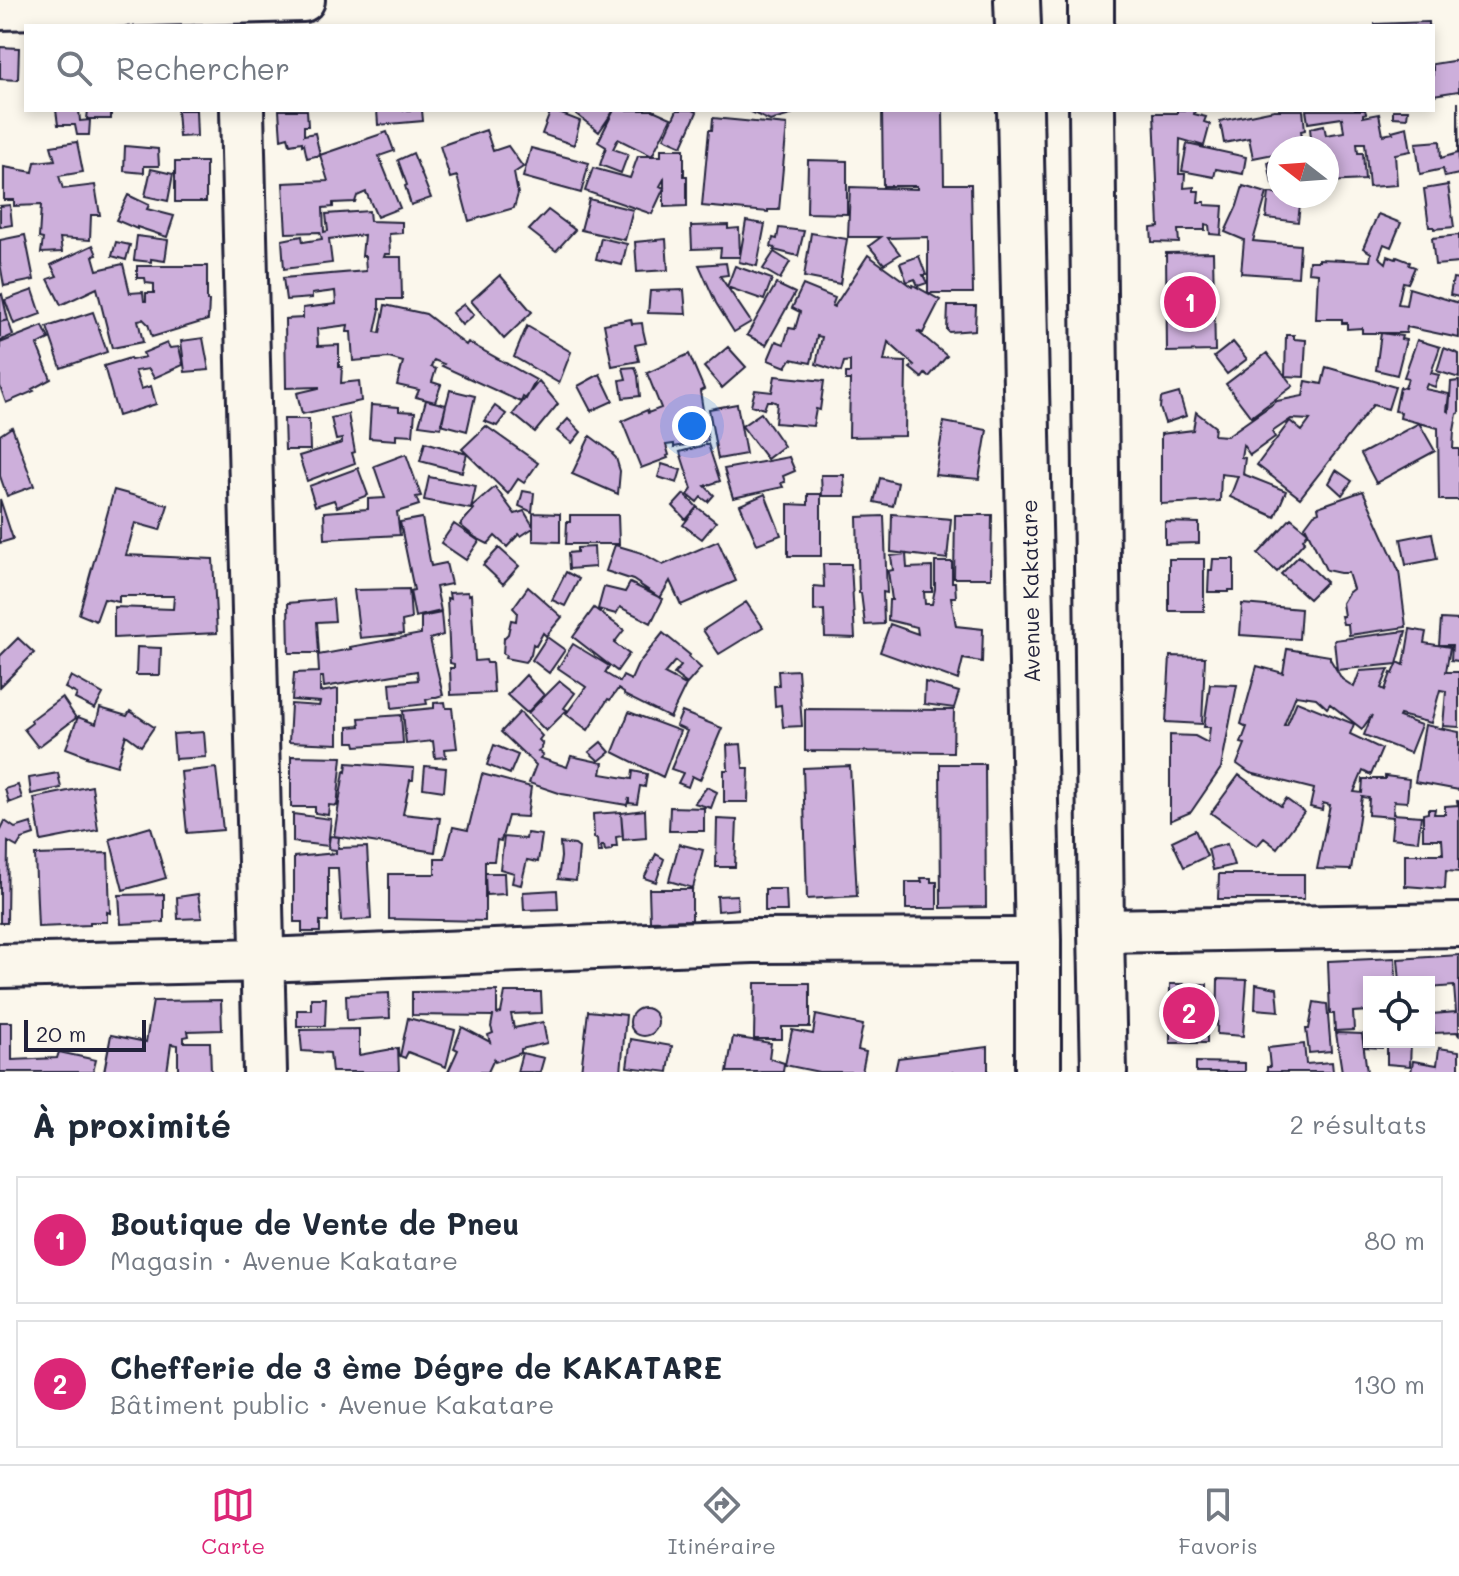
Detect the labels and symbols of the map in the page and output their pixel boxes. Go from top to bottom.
north arrow [1267,136,1339,208]
pin: 1 [1164,272,1216,332]
your location [672,406,712,446]
street label: Avenue Kakatare [1014,499,1046,683]
pin: 2 [1163,983,1215,1043]
scale bar [24,1016,146,1052]

